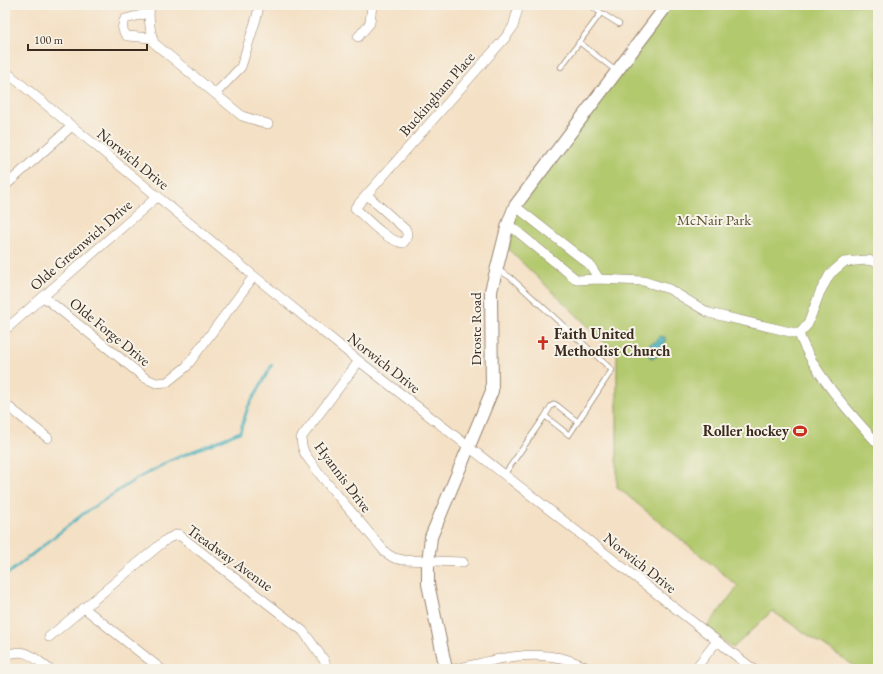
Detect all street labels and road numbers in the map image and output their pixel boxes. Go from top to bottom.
street label: Buckingham Place [395,47,479,140]
street label: Norwich Drive [93,124,173,194]
street label: Olde Greenwich Drive [26,195,136,294]
street label: Droste Road [466,292,485,366]
street label: Olde Forge Drive [66,293,155,370]
street label: Norwich Drive [344,328,425,397]
street label: Hyannis Drive [311,437,376,516]
street label: Treadway Avenue [184,520,277,595]
street label: Norwich Drive [600,528,681,597]

